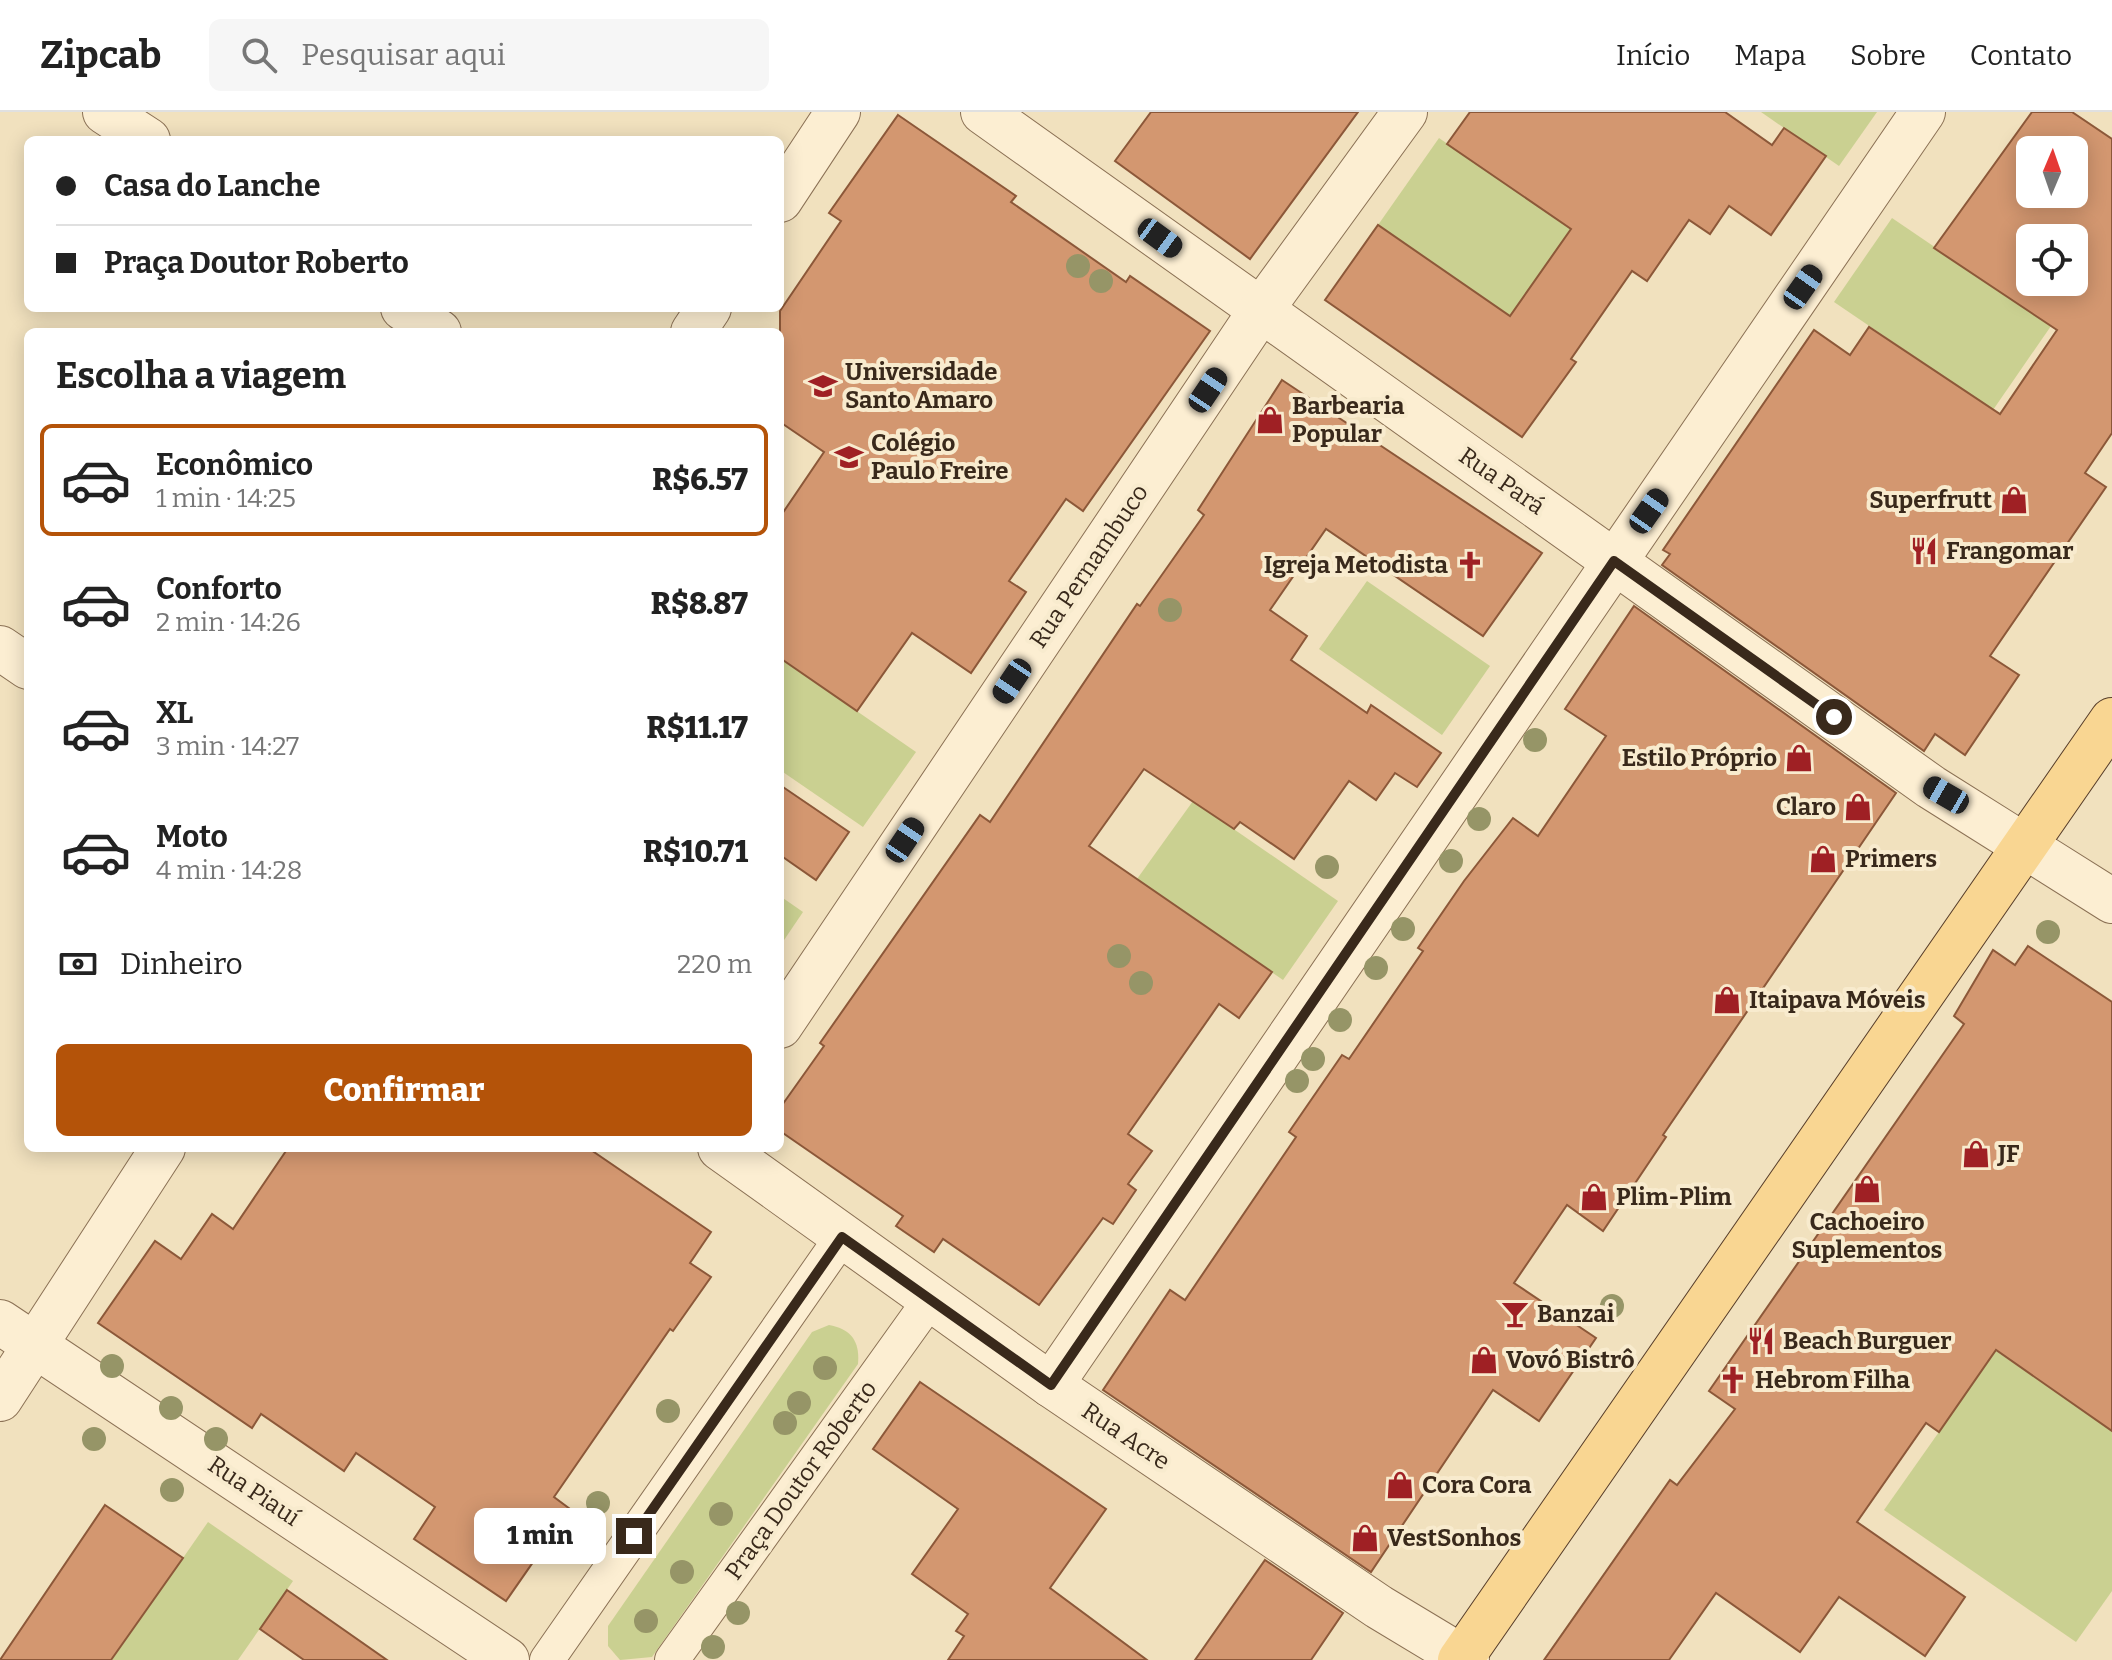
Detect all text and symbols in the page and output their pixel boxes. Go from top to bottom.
search box [209,19,769,91]
text: Zipcab [40,32,161,78]
icon: search [237,33,281,77]
text: Pesquisar aqui [301,37,506,73]
text: Início [1616,39,1690,72]
text: Mapa [1734,39,1806,72]
text: Sobre [1850,39,1926,72]
text: Contato [1970,39,2072,72]
north arrow [2016,136,2088,208]
map controls [2016,136,2088,296]
text: Casa do Lanche [104,168,321,204]
car [1134,214,1186,262]
button: locate [2016,224,2088,296]
text: Praça Doutor Roberto [104,245,409,281]
car [1779,260,1827,314]
text: Escolha a viagem [56,354,346,398]
place label: Universidade Santo Amaro [845,358,997,414]
car [1185,363,1231,417]
school or university icon: Universidade Santo Amaro [808,371,838,401]
place label: Barbearia Popular [1292,392,1405,448]
shop icon: Barbearia Popular [1255,405,1285,435]
place label: Colégio Paulo Freire [871,429,1008,485]
street label: Rua Pará [1454,441,1550,521]
school or university icon: Colégio Paulo Freire [834,442,864,472]
icon: car [60,444,132,516]
text: Econômico [156,447,313,483]
text: R$6.57 [652,462,748,498]
street label: Rua Pernambuco [1024,479,1154,653]
text: 1 min · 14:25 [156,483,296,514]
car [1625,484,1673,538]
shop icon: Superfrutt [1999,485,2029,515]
place label: Superfrutt [1869,486,1993,514]
restaurant icon: Frangomar [1909,536,1939,566]
place label: Frangomar [1946,537,2074,565]
church icon: Igreja Metodista [1455,550,1485,580]
place label: Igreja Metodista [1264,551,1449,579]
icon: car [60,568,132,640]
text: Conforto [156,571,282,607]
text: R$8.87 [651,586,748,622]
text: 2 min · 14:26 [156,607,301,638]
car [989,654,1035,708]
icon: car [60,692,132,764]
text: XL [156,695,193,731]
route start [1816,699,1852,735]
text: R$11.17 [647,710,748,746]
text: 3 min · 14:27 [156,731,299,762]
shop icon: Estilo Próprio [1784,743,1814,773]
place label: Estilo Próprio [1622,744,1777,772]
car [1919,773,1973,817]
shop icon: Claro [1843,792,1873,822]
place label: Claro [1776,793,1836,821]
car [882,813,928,867]
icon: car [60,816,132,888]
text: Moto [156,819,228,855]
text: R$10.71 [643,834,748,870]
shop icon: Primers [1808,844,1838,874]
place label: Primers [1845,845,1937,873]
text: 4 min · 14:28 [156,855,302,886]
icon: cash [56,942,100,986]
text: Dinheiro [120,946,243,982]
text: 220 m [677,949,752,980]
shop icon: Itaipava Móveis [1712,985,1742,1015]
place label: Itaipava Móveis [1749,986,1926,1014]
button: Confirmar [56,1044,752,1136]
shop icon: JF [1961,1139,1991,1169]
place label: JF [1996,1140,2020,1168]
shop icon: Cachoeiro Suplementos [1852,1174,1882,1204]
shop icon: Plim-Plim [1579,1182,1609,1212]
place label: Plim-Plim [1616,1183,1732,1211]
place label: Cachoeiro Suplementos [1792,1208,1943,1264]
bar icon: Banzai [1500,1299,1530,1329]
place label: Banzai [1537,1300,1615,1328]
restaurant icon: Beach Burguer [1746,1326,1776,1356]
place label: Beach Burguer [1783,1327,1952,1355]
shop icon: Vovó Bistrô [1469,1345,1499,1375]
place label: Vovó Bistrô [1506,1346,1635,1374]
church icon: Hebrom Filha [1718,1365,1748,1395]
place label: Hebrom Filha [1755,1366,1910,1394]
street label: Praça Doutor Roberto [719,1375,883,1585]
street label: Rua Acre [1077,1396,1175,1476]
street label: Rua Piauí [203,1450,305,1532]
shop icon: Cora Cora [1385,1470,1415,1500]
place label: Cora Cora [1422,1471,1532,1499]
callout: 1 min [474,1508,606,1564]
route end [616,1518,652,1554]
text: 1 min [507,1520,573,1551]
shop icon: VestSonhos [1350,1523,1380,1553]
place label: VestSonhos [1387,1524,1522,1552]

